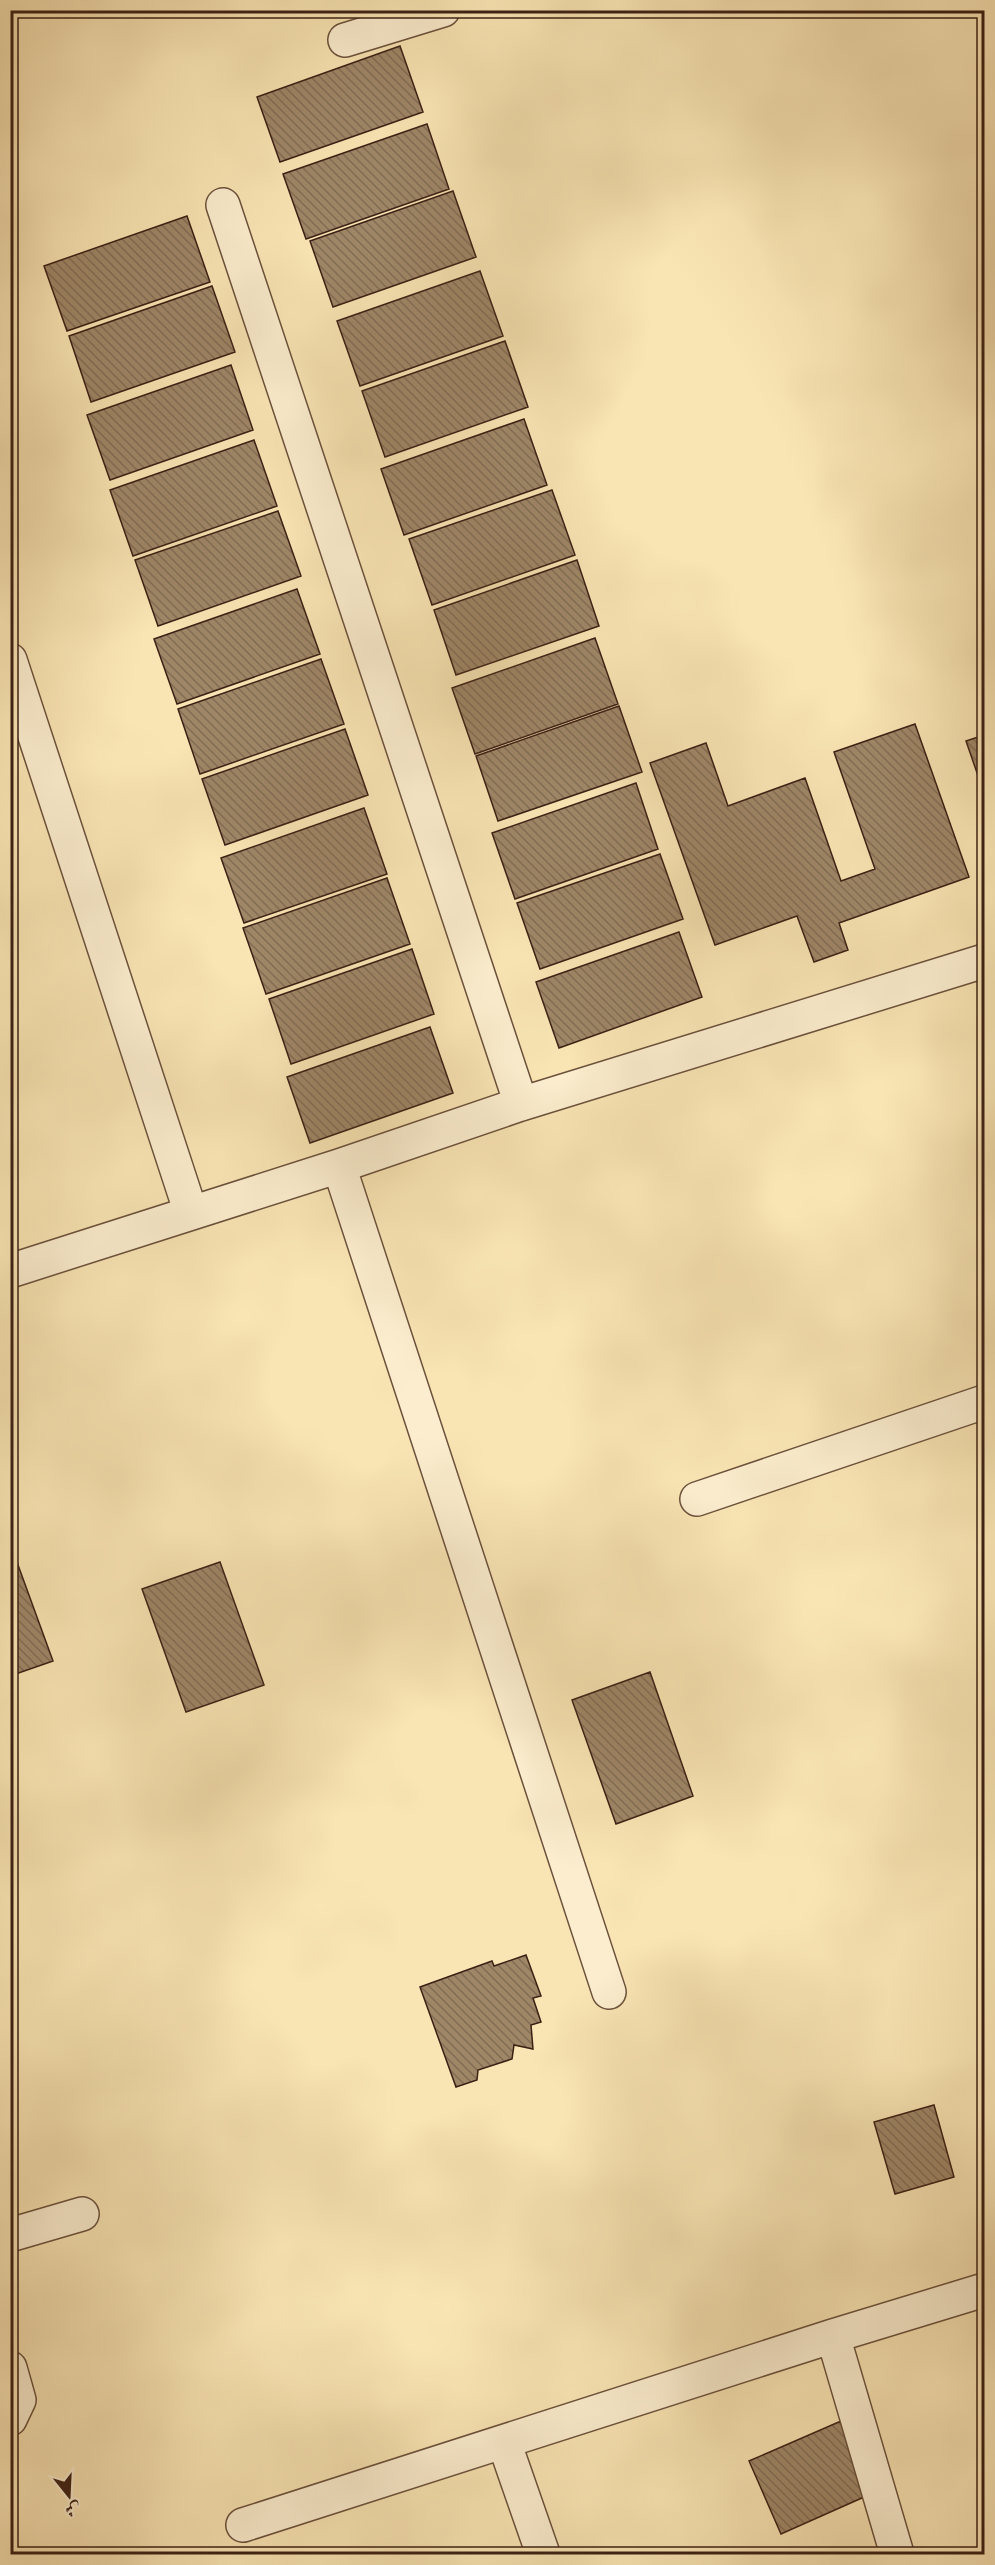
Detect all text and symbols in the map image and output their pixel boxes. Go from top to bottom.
north arrow [39,2466,99,2526]
text: ش [63,2498,83,2518]

